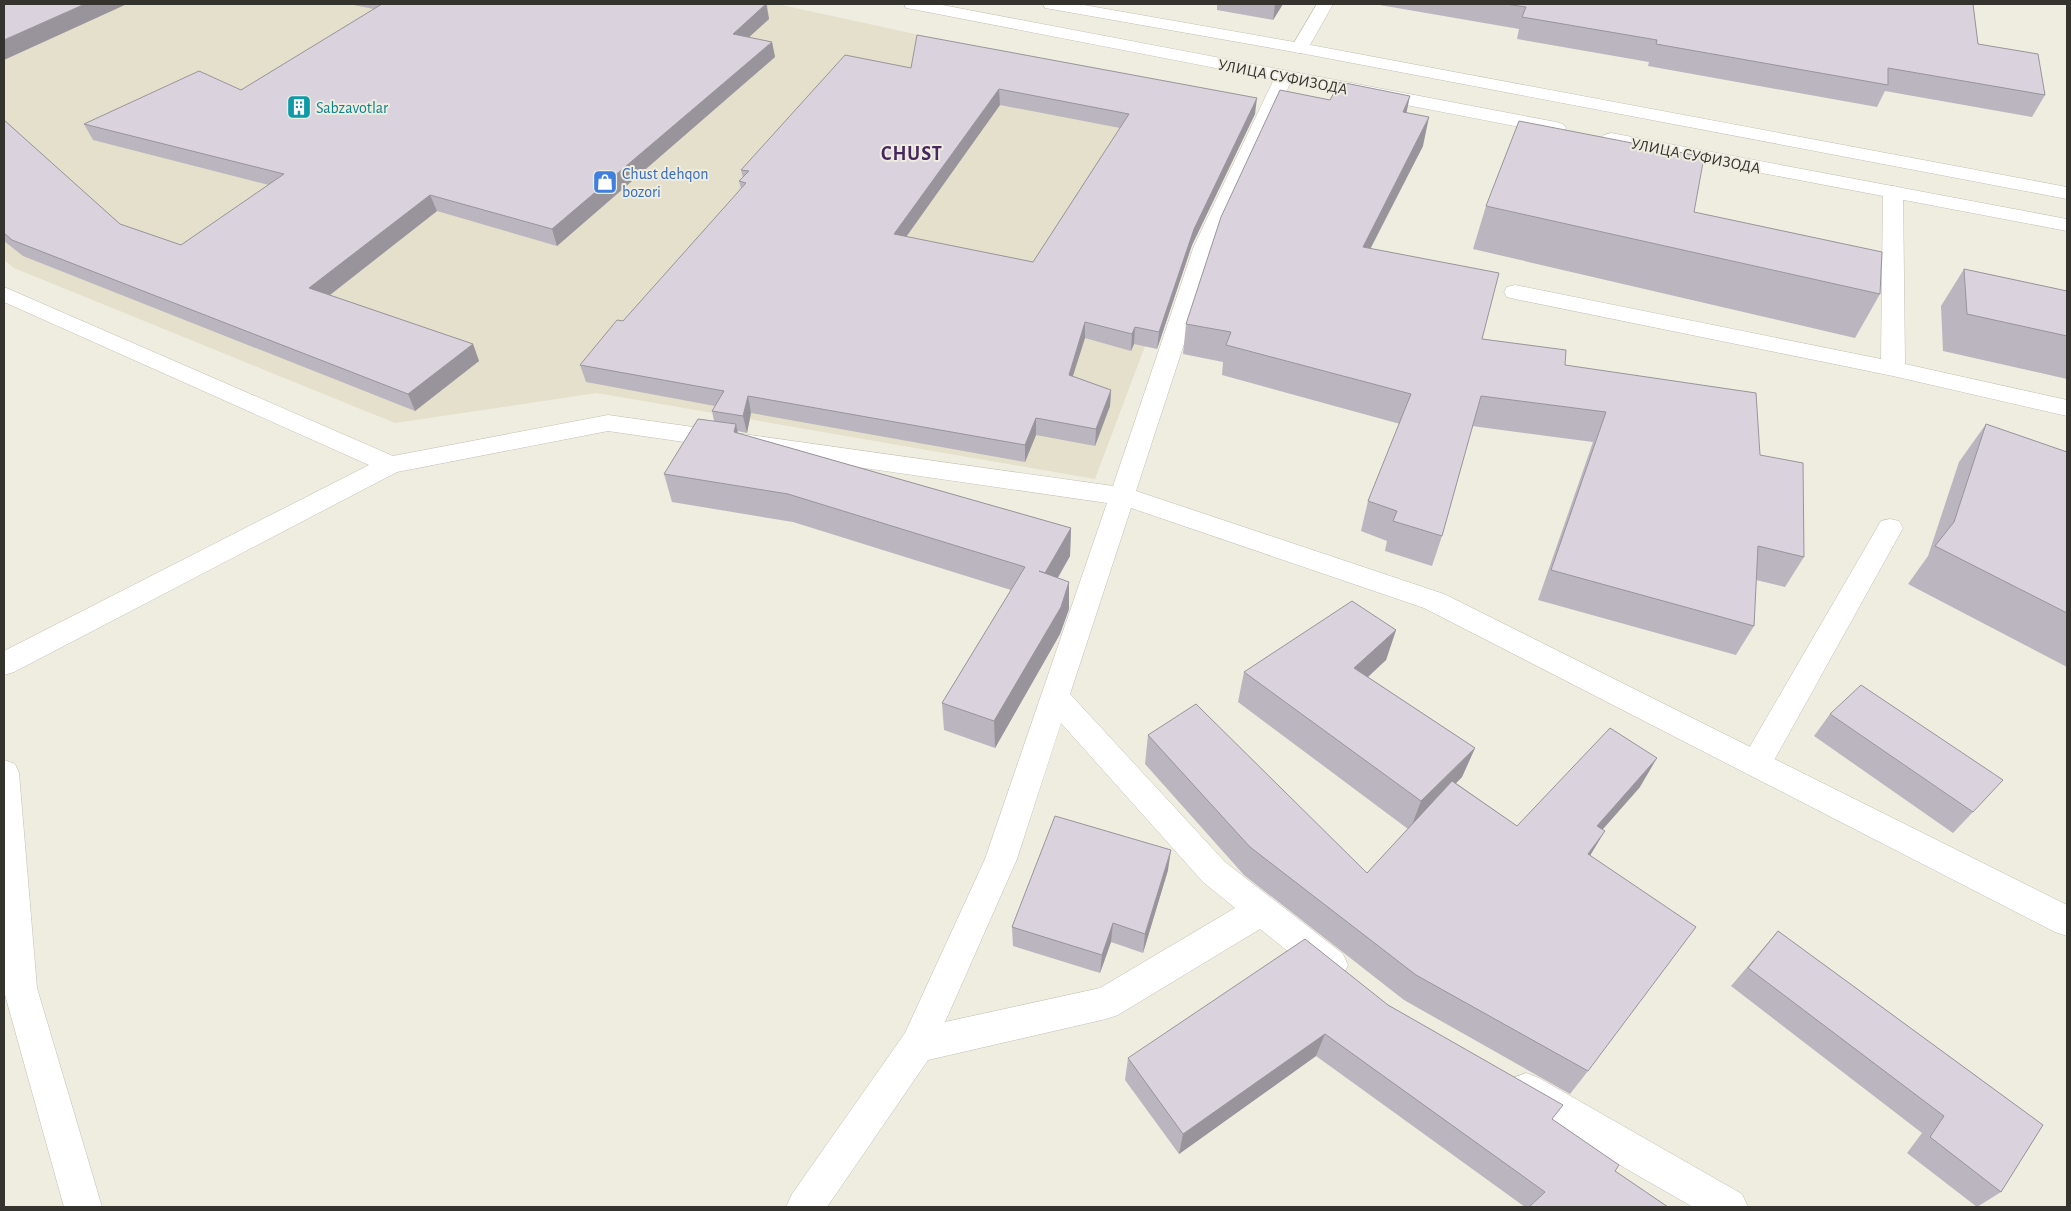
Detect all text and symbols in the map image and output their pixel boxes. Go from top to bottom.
street label: УЛИЦА СУФИЗОДА [1217,57,1350,98]
building icon: Sabzavotlar [286,94,312,120]
place label: Sabzavotlar [316,100,389,116]
street label: УЛИЦА СУФИЗОДА [1630,136,1763,177]
district label: CHUST [881,144,943,164]
place label: Chust dehqon bozori [622,166,709,200]
shop icon: Chust dehqon bozori [592,169,618,195]

